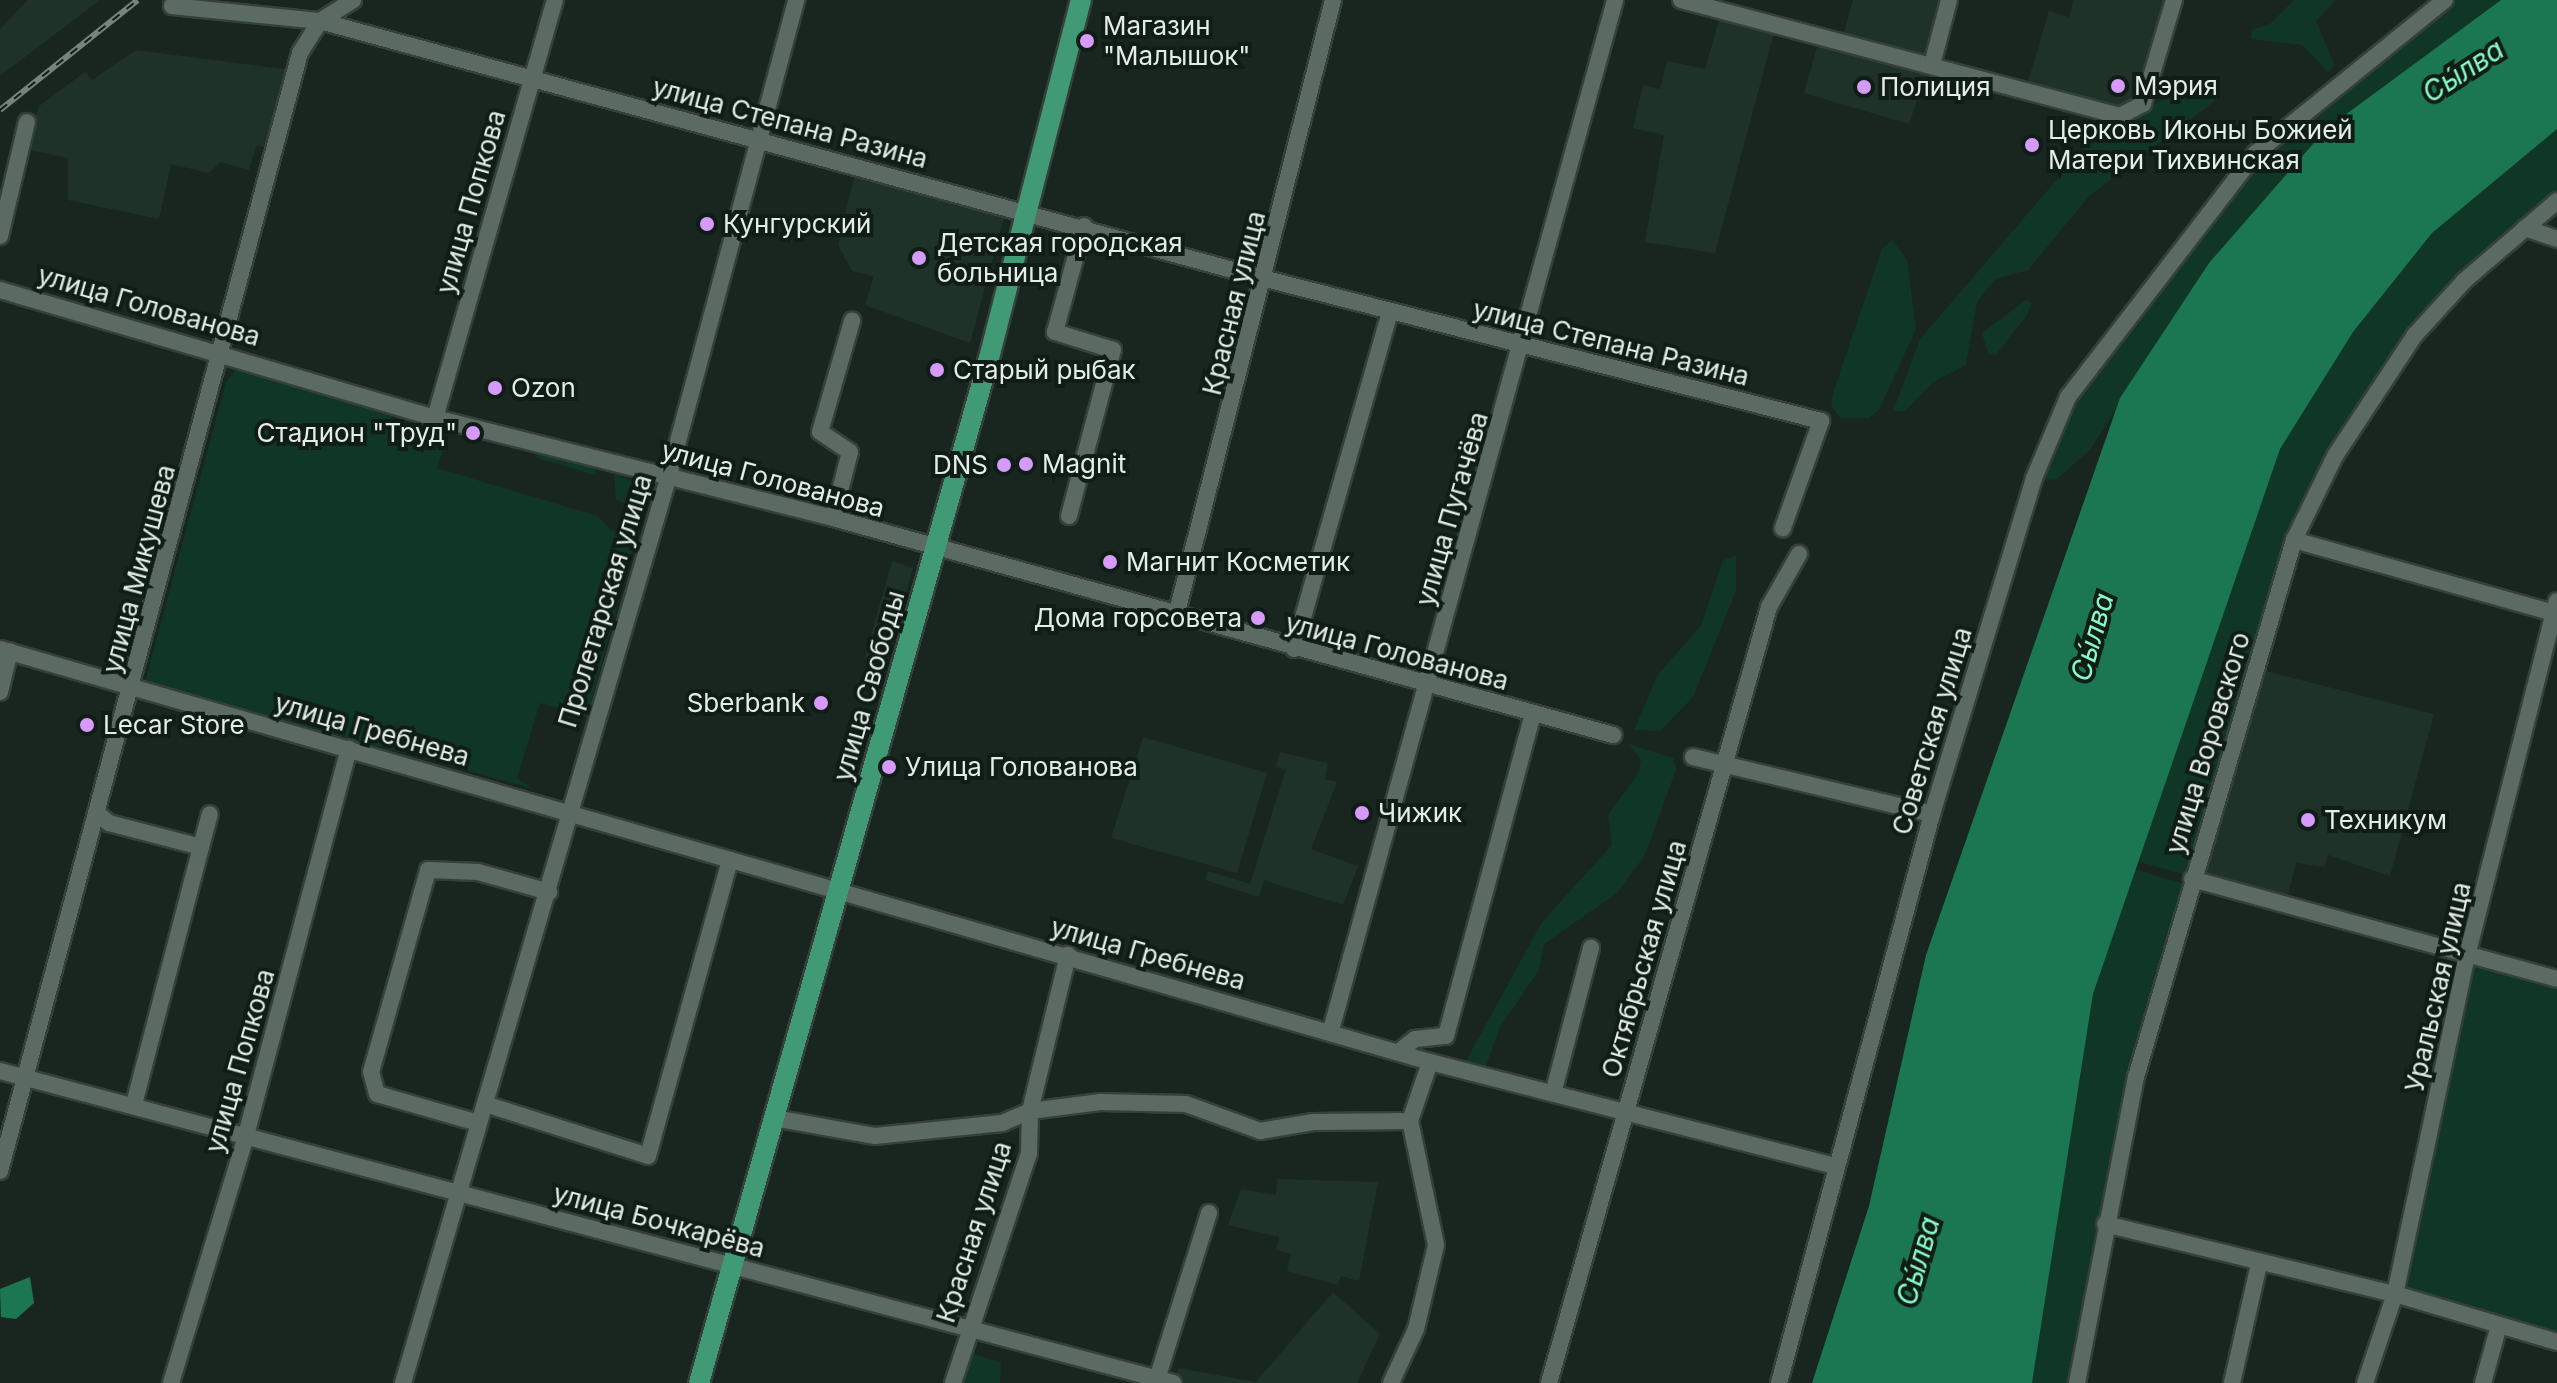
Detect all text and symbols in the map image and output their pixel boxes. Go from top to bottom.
place label: Магазин "Малышок" [1103,10,1250,72]
marker: Магазин "Малышок" [1078,32,1096,50]
water label: Сы́лва [2416,32,2510,110]
place label: Мэрия [2134,70,2218,102]
street label: улица Степана Разина [649,71,931,175]
place label: Полиция [1880,71,1991,103]
marker: Мэрия [2109,77,2127,95]
marker: Полиция [1855,78,1873,96]
street label: улица Попкова [430,106,512,298]
place label: Церковь Иконы Божией Матери Тихвинская [2048,114,2353,176]
marker: Церковь Иконы Божией Матери Тихвинская [2023,136,2041,154]
place label: Кунгурский [723,208,871,240]
street label: Красная улица [1196,208,1272,398]
marker: Кунгурский [698,215,716,233]
place label: Детская городская больница [937,227,1183,288]
marker: Детская городская больница [908,247,930,269]
street label: улица Голованова [34,259,264,353]
street label: улица Степана Разина [1470,294,1752,392]
place label: Старый рыбак [953,354,1136,386]
marker: Старый рыбак [928,361,946,379]
place label: Ozon [511,372,576,404]
marker: Ozon [486,379,504,397]
street label: улица Пугачёва [1409,408,1495,610]
place label: Стадион "Труд" [257,417,457,449]
marker: Стадион "Труд" [464,424,482,442]
street label: улица Голованова [658,434,888,524]
place label: Magnit [1042,448,1126,480]
place label: DNS [933,449,988,481]
marker: Magnit [1017,455,1035,473]
marker: DNS [995,456,1013,474]
street label: улица Микушева [96,461,182,677]
street label: Пролетарская улица [552,471,658,731]
place label: Магнит Косметик [1126,546,1350,578]
marker: Магнит Косметик [1101,553,1119,571]
street label: улица Свободы [827,587,911,785]
water label: Сы́лва [2063,589,2121,685]
place label: Дома горсовета [1034,602,1242,634]
street label: улица Голованова [1282,607,1512,697]
marker: Дома горсовета [1249,609,1267,627]
street label: Советская улица [1886,624,1978,838]
street label: улица Воровского [2159,628,2257,858]
street label: улица Гребнева [271,687,473,773]
place label: Sberbank [687,687,805,719]
marker: Sberbank [812,694,830,712]
place label: Lecar Store [103,709,245,741]
marker: Lecar Store [78,716,96,734]
place label: Улица Голованова [905,751,1138,783]
marker: Улица Голованова [880,758,898,776]
place label: Чижик [1378,797,1462,829]
marker: Чижик [1353,804,1371,822]
place label: Техникум [2324,804,2447,836]
marker: Техникум [2299,811,2317,829]
street label: Октябрьская улица [1595,837,1693,1081]
street label: Уральская улица [2399,879,2477,1095]
street label: улица Гребнева [1047,911,1249,997]
street label: улица Попкова [199,965,281,1157]
street label: Красная улица [930,1137,1018,1327]
street label: улица Бочкарёва [550,1178,768,1264]
water label: Сы́лва [1889,1213,1947,1309]

